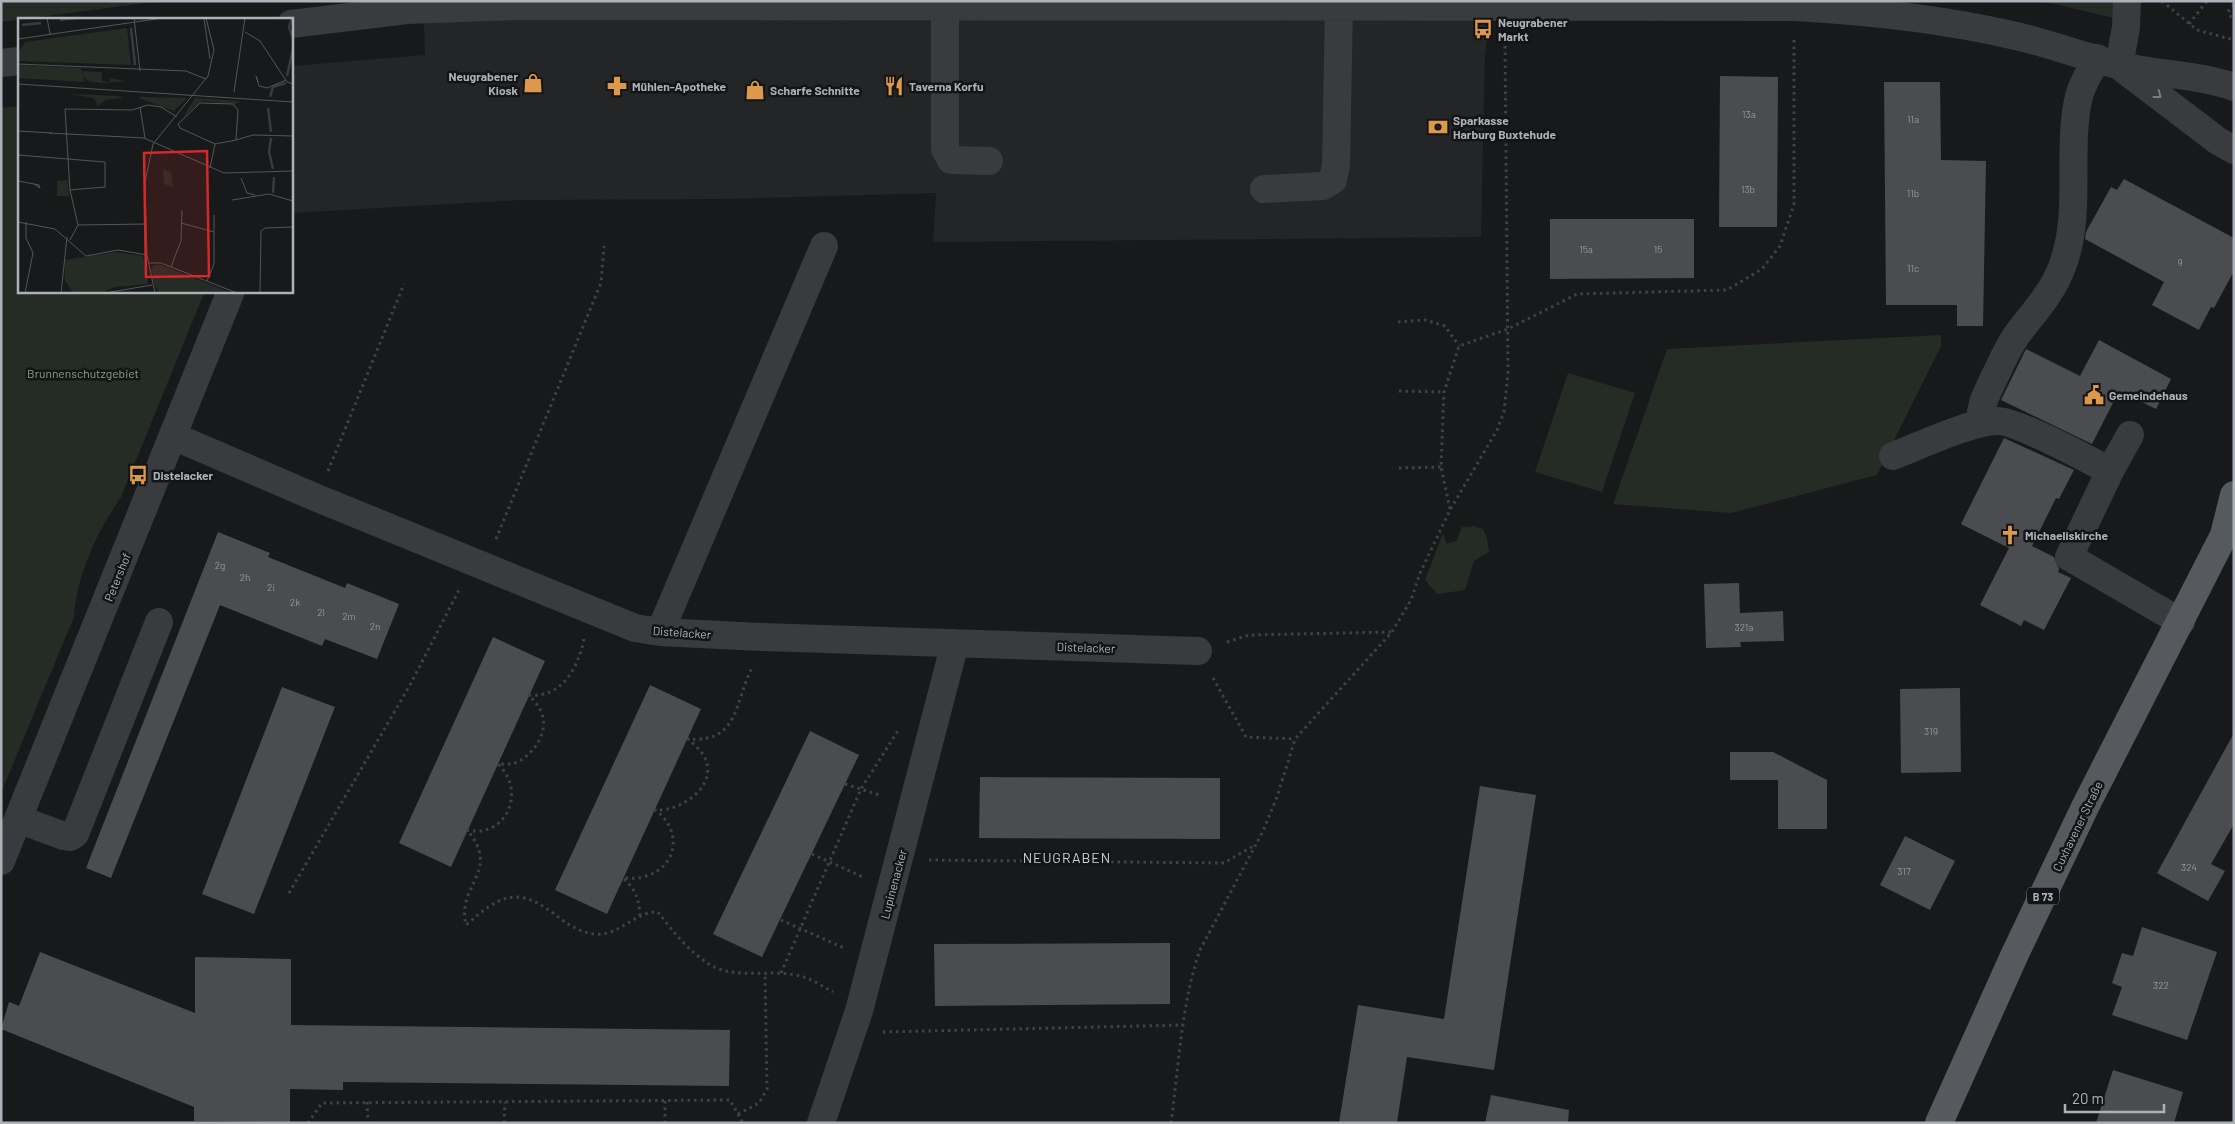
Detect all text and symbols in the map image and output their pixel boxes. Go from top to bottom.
place label: Neugrabener Markt [1498,15,1568,43]
inset map [18,18,292,292]
bus stop icon: Neugrabener Markt [1472,18,1494,40]
place label: Neugrabener Kiosk [448,69,519,97]
shop icon: Neugrabener Kiosk [522,72,544,94]
pharmacy icon: Mühlen-Apotheke [606,75,628,97]
restaurant icon: Taverna Korfu [883,75,905,97]
place label: Mühlen-Apotheke [632,79,726,93]
shop icon: Scharfe Schnitte [744,79,766,101]
place label: Taverna Korfu [909,79,984,93]
place label: Scharfe Schnitte [770,83,860,97]
one-way arrow [2152,89,2162,98]
house number: 13a [1742,108,1756,120]
place label: Sparkasse Harburg Buxtehude [1453,113,1556,141]
house number: 11a [1907,113,1919,125]
bank icon: Sparkasse Harburg Buxtehude [1427,116,1449,138]
house number: 13b [1741,183,1755,195]
house number: 11b [1907,187,1919,199]
house number: 15a [1579,243,1593,255]
house number: 15 [1654,243,1662,255]
house number: 9 [2177,256,2183,268]
house number: 11c [1907,262,1919,274]
park label: Brunnenschutzgebiet [27,366,139,380]
public building icon: Gemeindehaus [2083,384,2105,406]
place label: Gemeindehaus [2109,388,2188,402]
bus stop icon: Distelacker [127,464,149,486]
place label: Distelacker [153,468,214,482]
church icon: Michaeliskirche [1999,524,2021,546]
place label: Michaeliskirche [2025,528,2108,542]
street label: Petershof [101,551,133,603]
house number: 2g [215,559,225,571]
house number: 2h [240,571,250,583]
house number: 2i [267,581,275,593]
house number: 2k [290,596,300,608]
house number: 2l [317,606,325,618]
house number: 2m [342,610,356,622]
house number: 2n [370,620,380,632]
house number: 321a [1735,621,1753,633]
street label: Distelacker [652,623,712,641]
street label: Distelacker [1057,639,1116,655]
house number: 319 [1924,725,1938,737]
street label: Cuxhavener Straße [2049,779,2105,873]
street label: Lupinenacker [877,847,909,920]
district label: NEUGRABEN [1023,849,1111,866]
house number: 324 [2181,861,2197,873]
house number: 317 [1897,865,1911,877]
road number: B 73 [2027,888,2059,904]
house number: 322 [2153,979,2169,991]
scale bar [2065,1082,2164,1114]
text: 20 m [2072,1089,2104,1107]

